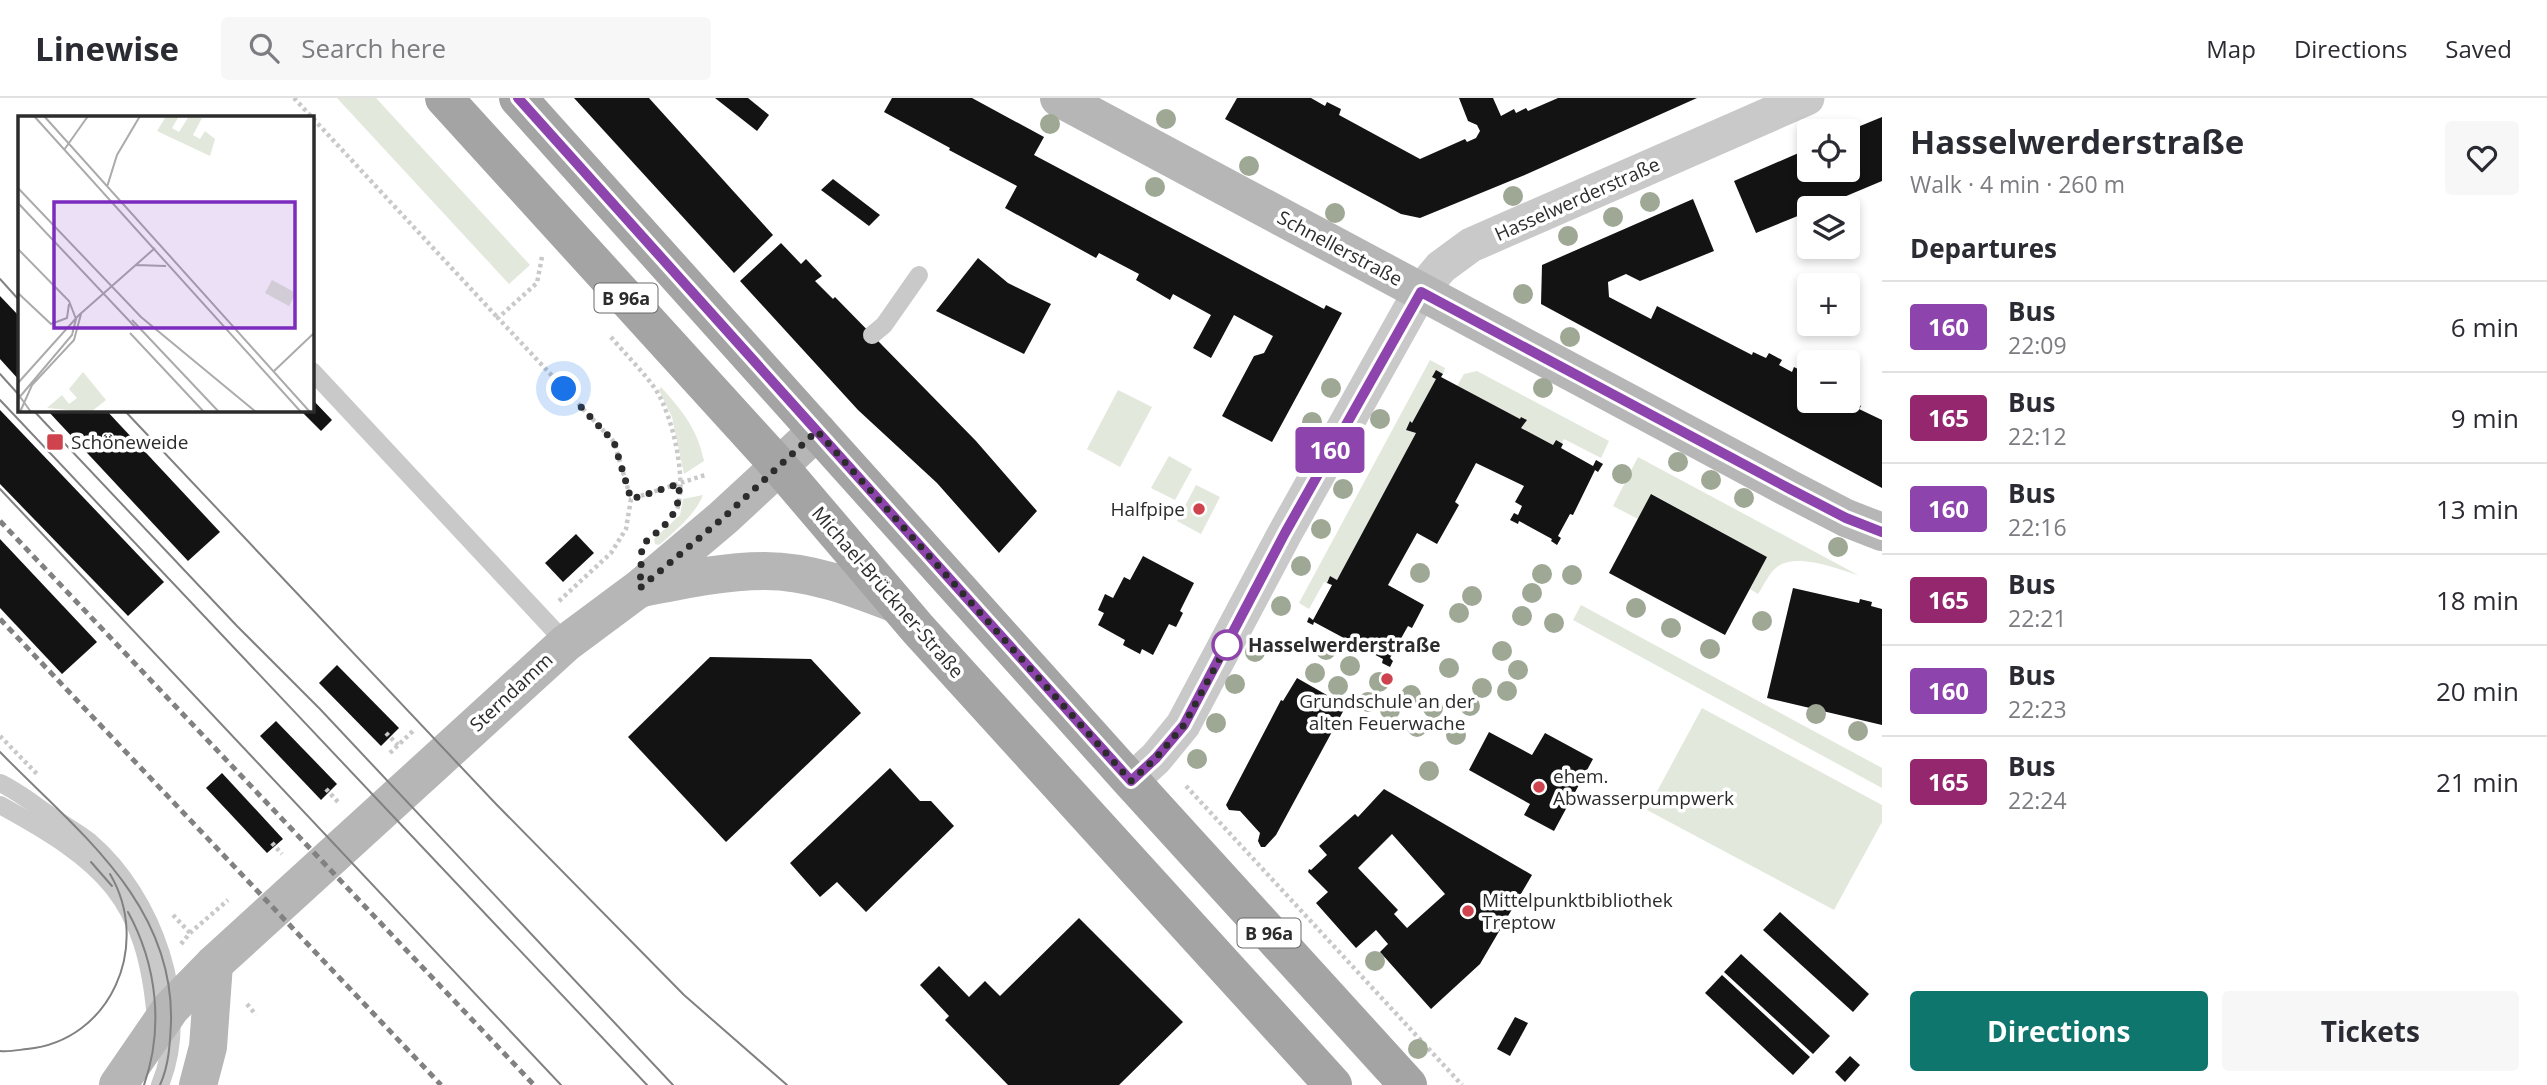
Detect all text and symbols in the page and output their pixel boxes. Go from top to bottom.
search box [221,17,711,80]
text: Linewise [35,26,179,71]
icon: search [245,29,283,67]
text: Search here [301,30,446,66]
text: Map [2206,32,2256,65]
text: Directions [2294,32,2407,65]
text: Saved [2445,32,2512,65]
inset map [18,116,313,411]
map controls [1797,119,1860,413]
button: locate [1797,119,1860,182]
text: Hasselwerderstraße [1910,119,2244,164]
button: heart [2445,121,2519,195]
street label: Hasselwerderstraße [1490,151,1664,247]
text: Walk · 4 min · 260 m [1910,168,2125,200]
button: layers [1797,196,1860,259]
street label: Schnellerstraße [1273,204,1407,292]
text: Departures [1910,230,2057,266]
button: + [1797,273,1860,336]
road number: B 96a [594,284,658,313]
text: Bus [2008,293,2055,329]
text: 6 min [2451,309,2519,345]
text: 160 [1928,310,1969,343]
text: 22:09 [2008,329,2067,361]
button: − [1797,350,1860,413]
your location [546,371,581,406]
text: Bus [2008,384,2055,420]
text: 9 min [2451,400,2519,436]
text: 165 [1928,401,1969,434]
text: 22:12 [2008,420,2067,452]
line badge: 160 [1290,427,1370,473]
place label: Schöneweide [71,429,188,455]
marker: Schöneweide [45,432,65,452]
text: 160 [1309,433,1351,466]
text: Bus [2008,475,2055,511]
text: 13 min [2436,491,2519,527]
text: 160 [1928,492,1969,525]
place label: Halfpipe [1111,496,1185,522]
street label: Michael-Brückner-Straße [806,501,970,683]
marker: Halfpipe [1191,501,1207,517]
text: 22:16 [2008,511,2067,543]
text: Bus [2008,566,2055,602]
text: 18 min [2436,582,2519,618]
text: 165 [1928,583,1969,616]
text: 22:21 [2008,602,2067,634]
marker: Hasselwerderstraße [1212,630,1242,660]
place label: Hasselwerderstraße [1248,632,1440,658]
street label: Sterndamm [464,647,558,737]
text: Bus [2008,657,2055,693]
marker: Grundschule an der alten Feuerwache [1379,671,1395,687]
text: 20 min [2436,673,2519,709]
text: 160 [1928,674,1969,707]
place label: Grundschule an der alten Feuerwache [1299,688,1475,736]
text: 22:23 [2008,693,2067,725]
text: Bus [2008,748,2055,784]
place label: ehem. Abwasserpumpwerk [1553,763,1734,811]
text: 21 min [2436,764,2519,800]
text: 165 [1928,765,1969,798]
marker: ehem. Abwasserpumpwerk [1531,779,1547,795]
text: 22:24 [2008,784,2067,816]
place label: Mittelpunktbibliothek Treptow [1482,887,1673,935]
marker: Mittelpunktbibliothek Treptow [1460,903,1476,919]
road number: B 96a [1238,918,1300,948]
button: Directions [1910,991,2208,1071]
button: Tickets [2222,991,2519,1071]

